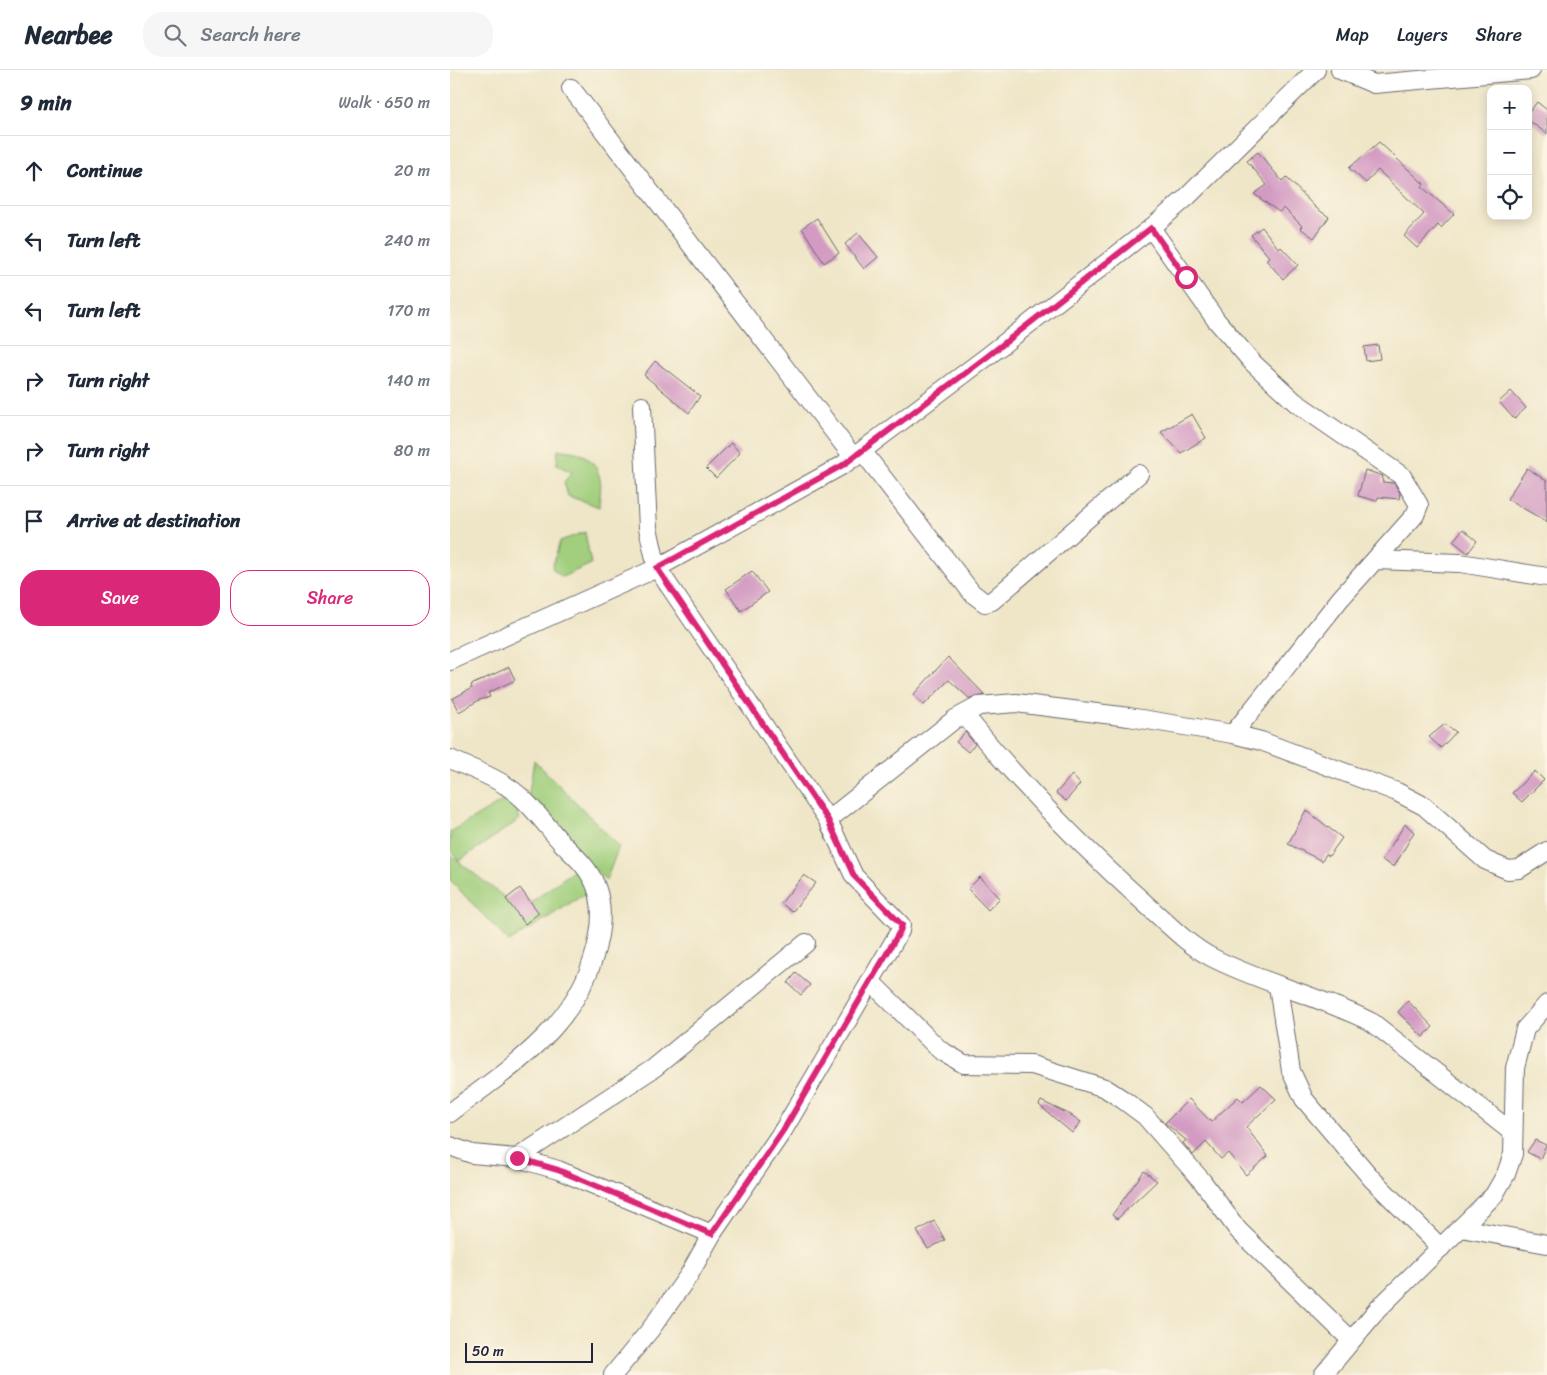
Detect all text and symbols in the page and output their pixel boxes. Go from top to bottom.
search box [143,12,493,57]
text: Nearbee [25,14,113,56]
text: Search here [201,18,301,51]
text: Map [1336,19,1369,51]
text: Layers [1397,19,1448,51]
text: Share [1476,19,1522,51]
icon: search [161,21,189,49]
text: 9 min [20,84,72,122]
map controls [1487,85,1532,220]
button: + [1487,85,1532,130]
text: Walk · 650 m [339,88,430,117]
button: − [1487,130,1532,175]
text: Continue [67,154,143,187]
text: 20 m [394,156,430,185]
icon: ahead [20,157,48,185]
button: locate [1487,175,1532,220]
text: Turn left [67,224,140,257]
text: 240 m [384,226,430,255]
icon: left [20,227,48,255]
route start [1175,266,1198,289]
text: Turn left [67,294,140,327]
text: 170 m [387,296,430,325]
icon: left [20,297,48,325]
text: Turn right [67,364,149,397]
text: 140 m [387,366,430,395]
icon: right [20,367,48,395]
text: Turn right [67,434,149,467]
text: 80 m [394,436,430,465]
icon: right [20,437,48,465]
text: Arrive at destination [67,504,240,537]
icon: arrive [20,507,48,535]
button: Save [20,570,220,626]
button: Share [230,570,430,626]
route end [506,1147,529,1170]
text: 50 m [472,1339,504,1364]
scale bar [465,1340,592,1363]

